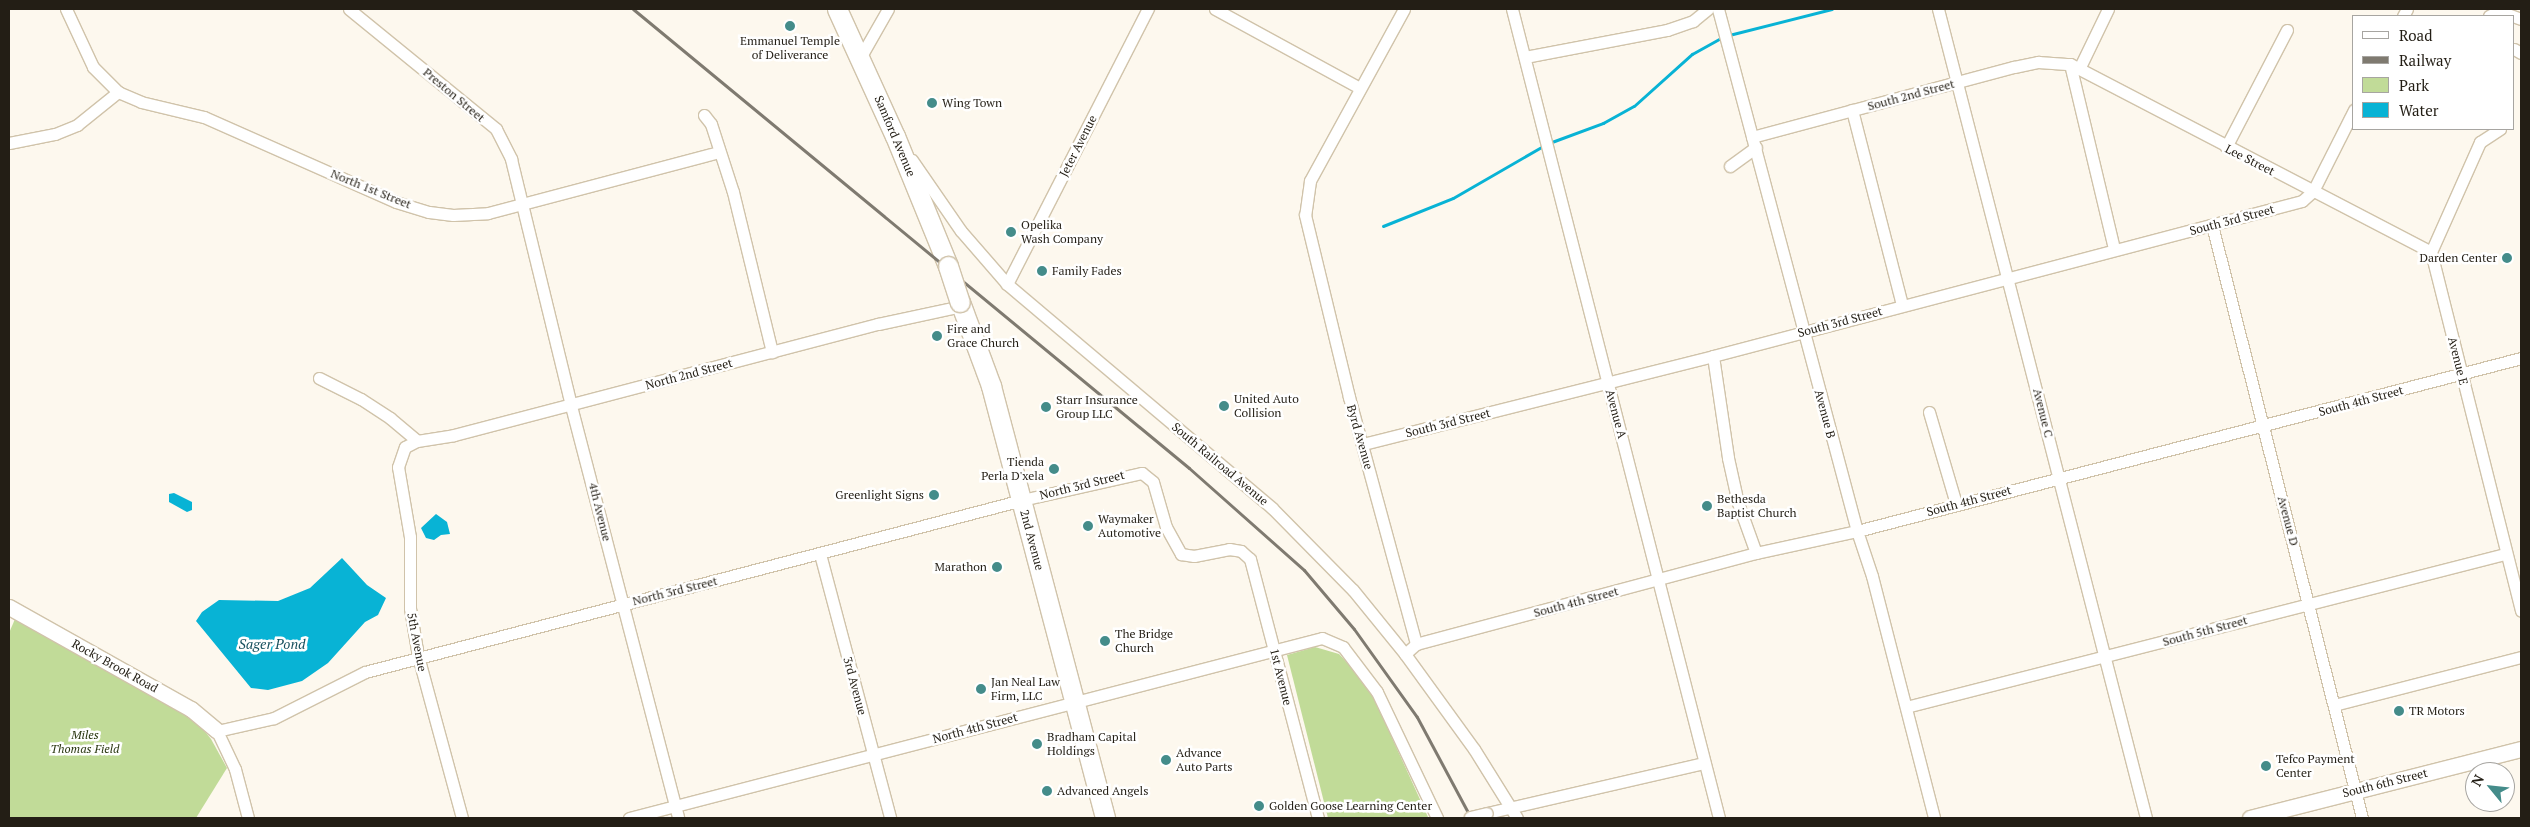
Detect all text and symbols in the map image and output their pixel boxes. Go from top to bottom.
legend [2352,15,2515,130]
marker: Emmanuel Temple of Deliverance [784,20,796,32]
text: Road [2399,25,2432,45]
place label: Emmanuel Temple of Deliverance [740,34,840,62]
text: Railway [2399,50,2451,70]
street label: Preston Street [420,65,488,125]
text: Park [2399,75,2429,95]
street label: South 2nd Street [1866,76,1956,114]
street label: Samford Avenue [871,93,919,179]
place label: Wing Town [942,96,1002,110]
marker: Wing Town [926,97,938,109]
text: Water [2399,100,2438,120]
street label: Jeter Avenue [1056,113,1100,179]
street label: Lee Street [2223,141,2277,179]
street label: North 1st Street [329,166,413,212]
street label: South 3rd Street [2188,202,2276,238]
place label: Opelika Wash Company [1021,218,1103,246]
marker: Opelika Wash Company [1005,226,1017,238]
place label: Darden Center [2419,251,2497,265]
marker: Darden Center [2501,252,2513,264]
place label: Family Fades [1052,264,1122,278]
marker: Family Fades [1036,265,1048,277]
street label: South 3rd Street [1796,304,1884,340]
place label: Fire and Grace Church [947,322,1019,350]
marker: Fire and Grace Church [931,330,943,342]
street label: Avenue E [2445,335,2471,387]
street label: North 2nd Street [644,355,734,393]
street label: South 4th Street [2317,383,2405,419]
street label: Avenue C [2030,387,2056,439]
street label: Avenue A [1603,388,1629,440]
street label: Avenue B [1812,388,1838,440]
place label: United Auto Collision [1234,392,1299,420]
place label: Starr Insurance Group LLC [1056,393,1138,421]
marker: United Auto Collision [1218,400,1230,412]
marker: Starr Insurance Group LLC [1040,401,1052,413]
street label: Byrd Avenue [1344,403,1376,471]
street label: South 3rd Street [1404,405,1492,441]
street label: South Railroad Avenue [1169,419,1271,509]
place label: Tienda Perla D'xela [981,455,1044,483]
marker: Tienda Perla D'xela [1048,463,1060,475]
street label: North 3rd Street [1038,467,1126,503]
street label: 4th Avenue [586,481,614,543]
street label: South 4th Street [1925,483,2013,519]
place label: Greenlight Signs [835,488,924,502]
marker: Greenlight Signs [928,489,940,501]
place label: Bethesda Baptist Church [1717,492,1797,520]
street label: Avenue D [2274,495,2302,547]
marker: Bethesda Baptist Church [1701,500,1713,512]
street label: 2nd Avenue [1017,508,1047,572]
place label: Waymaker Automotive [1098,512,1161,540]
marker: Waymaker Automotive [1082,520,1094,532]
place label: Marathon [935,560,987,574]
marker: Marathon [991,561,1003,573]
street label: North 3rd Street [631,573,719,609]
street label: South 4th Street [1532,584,1620,620]
street label: 5th Avenue [404,611,430,673]
street label: South 5th Street [2161,613,2249,649]
place label: The Bridge Church [1115,627,1173,655]
marker: The Bridge Church [1099,635,1111,647]
street label: Rocky Brook Road [70,636,160,696]
water label: Sager Pond [238,636,306,652]
street label: 1st Avenue [1267,647,1295,707]
street label: 3rd Avenue [840,655,870,717]
place label: Jan Neal Law Firm, LLC [991,675,1060,703]
marker: Jan Neal Law Firm, LLC [975,683,987,695]
place label: TR Motors [2409,704,2465,718]
marker: TR Motors [2393,705,2405,717]
street label: North 4th Street [931,710,1019,746]
park label: Miles Thomas Field [51,728,119,756]
place label: Bradham Capital Holdings [1047,730,1136,758]
marker: Bradham Capital Holdings [1031,738,1043,750]
place label: Advance Auto Parts [1176,746,1233,774]
place label: Tefco Payment Center [2276,752,2355,780]
marker: Advance Auto Parts [1160,754,1172,766]
marker: Tefco Payment Center [2260,760,2272,772]
north arrow [2465,762,2515,812]
street label: South 6th Street [2341,765,2429,801]
text: N [2466,771,2488,789]
place label: Advanced Angels [1057,784,1149,798]
marker: Advanced Angels [1041,785,1053,797]
place label: Golden Goose Learning Center [1269,799,1432,813]
marker: Golden Goose Learning Center [1253,800,1265,812]

